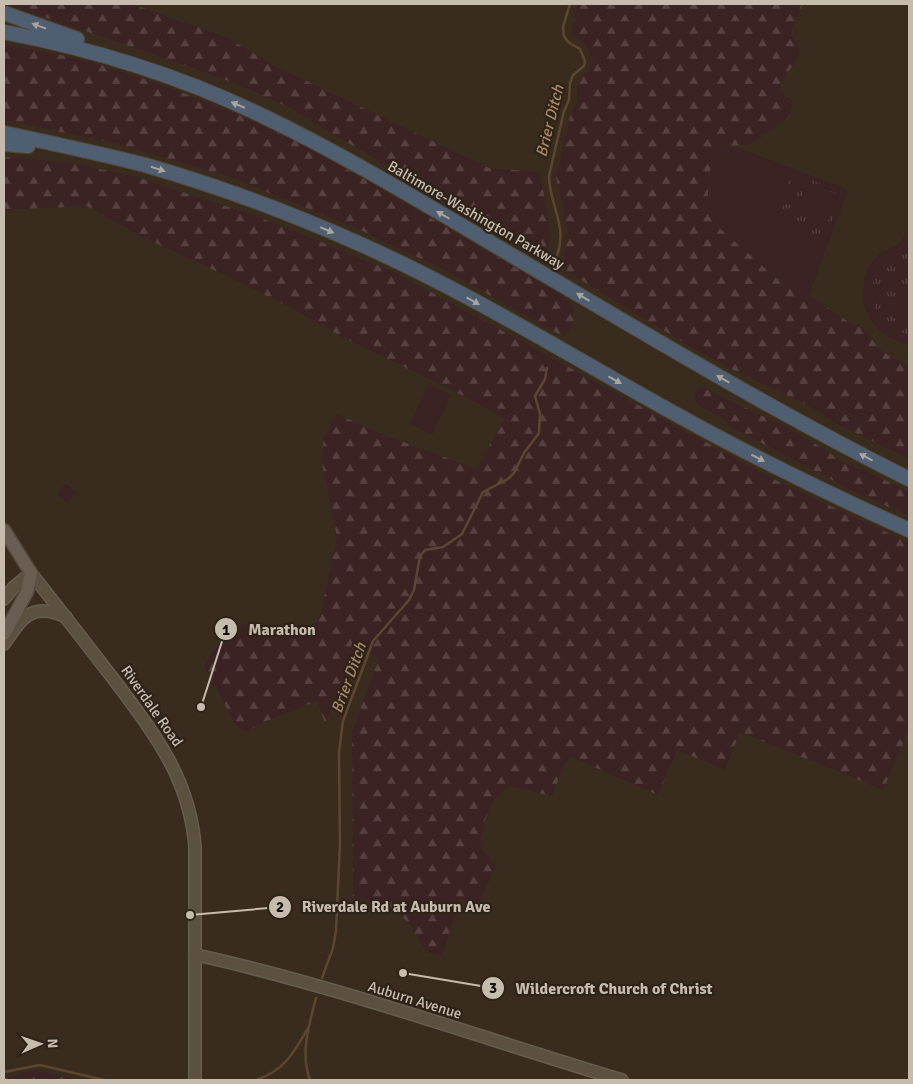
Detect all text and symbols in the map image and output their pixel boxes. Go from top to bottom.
one-way arrow [31,22,46,29]
water label: Brier Ditch [531,82,569,159]
one-way arrow [231,101,245,109]
street label: Baltimore-Washington Parkway [384,157,568,273]
one-way arrow [150,166,165,174]
one-way arrow [436,210,449,219]
one-way arrow [320,226,334,234]
one-way arrow [576,293,589,302]
one-way arrow [466,297,480,305]
one-way arrow [716,375,730,384]
one-way arrow [607,376,622,384]
one-way arrow [859,453,873,461]
one-way arrow [750,454,765,462]
callout: Marathon [213,614,326,645]
text: Marathon [248,620,316,640]
text: 1 [222,621,230,639]
water label: Brier Ditch [327,639,371,716]
street label: Riverdale Road [117,662,187,750]
callout: Riverdale Rd at Auburn Ave [267,891,501,922]
text: Riverdale Rd at Auburn Ave [302,897,490,917]
text: 2 [276,898,284,916]
callout: Wildercroft Church of Christ [480,973,722,1004]
street label: Auburn Avenue [366,977,464,1023]
text: 3 [489,979,497,997]
text: Wildercroft Church of Christ [515,979,713,999]
north arrow [15,1019,65,1069]
text: N [44,1038,61,1049]

